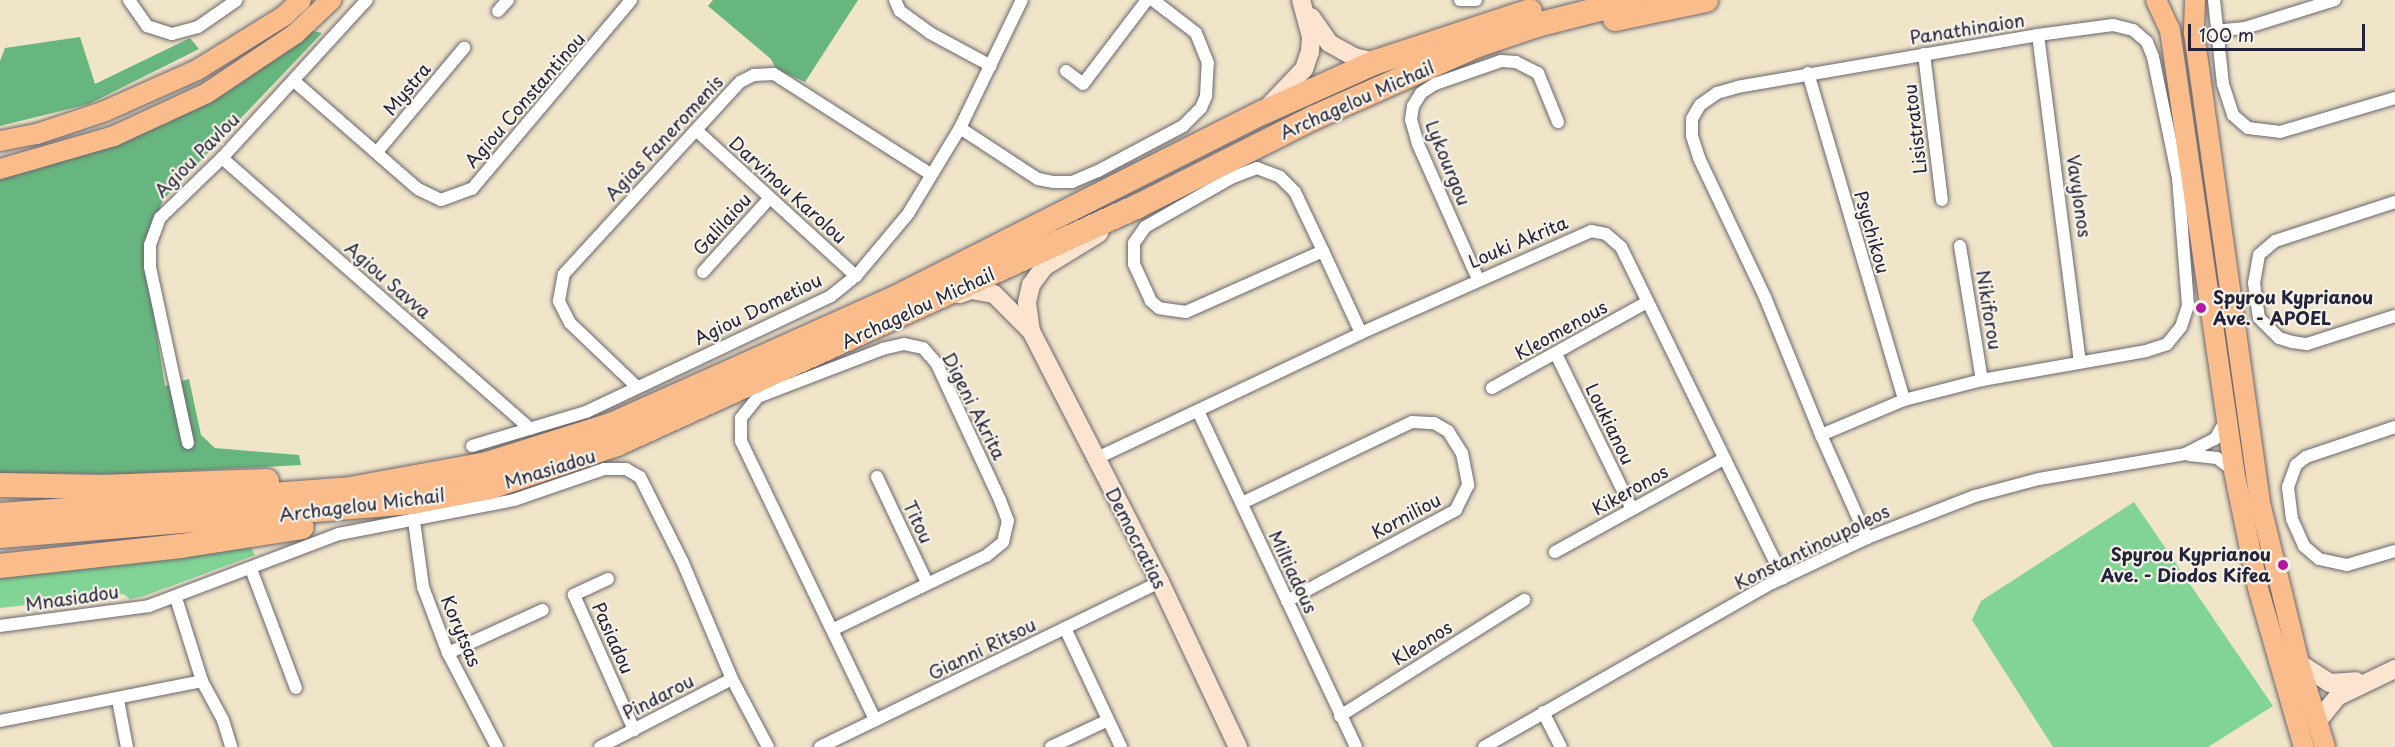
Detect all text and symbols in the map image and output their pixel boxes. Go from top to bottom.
street label: Panathinaion [1908,9,2026,49]
scale bar [2191,12,2368,50]
text: 100 m [2199,21,2254,48]
street label: Agiou Constantinou [460,28,590,172]
street label: Archagelou Michail [1276,56,1438,144]
street label: Mystra [379,58,435,120]
street label: Agias Faneromenis [600,71,728,205]
street label: Lisistratou [1899,83,1931,175]
street label: Agiou Pavlou [150,108,244,202]
street label: Lykourgou [1421,117,1475,209]
street label: Darvinou Karolou [725,132,851,248]
street label: Vavylonos [2062,153,2096,239]
street label: Galilaiou [688,188,756,260]
street label: Psychikou [1850,188,1894,276]
street label: Louki Akrita [1464,211,1572,273]
street label: Agiou Savva [341,237,435,323]
street label: Archagelou Michail [838,263,998,353]
street label: Agiou Dometiou [691,269,825,349]
street label: Nikiforou [1972,269,2006,351]
place label: Spyrou Kyprianou Ave. - APOEL [2213,287,2374,330]
street label: Kleomenous [1511,296,1611,364]
marker: Spyrou Kyprianou Ave. - APOEL [2194,301,2208,315]
street label: Digeni Akrita [938,349,1010,463]
street label: Loukianou [1581,380,1639,468]
street label: Mnasiadou [502,445,598,493]
street label: Kikeronos [1588,460,1672,520]
street label: Archagelou Michail [278,484,446,526]
street label: Democratias [1101,484,1171,592]
street label: Korniliou [1368,489,1444,543]
street label: Titou [899,497,937,547]
street label: Konstantinoupoleos [1731,500,1893,594]
street label: Miltiadous [1264,527,1322,617]
place label: Spyrou Kyprianou Ave. - Diodos Kifea [2099,544,2271,586]
marker: Spyrou Kyprianou Ave. - Diodos Kifea [2276,558,2290,572]
street label: Mnasiadou [24,581,120,615]
street label: Korytsas [436,592,486,670]
street label: Pasiadou [588,599,638,677]
street label: Gianni Ritsou [925,614,1039,684]
street label: Kleonos [1388,616,1456,670]
street label: Pindarou [619,670,697,724]

